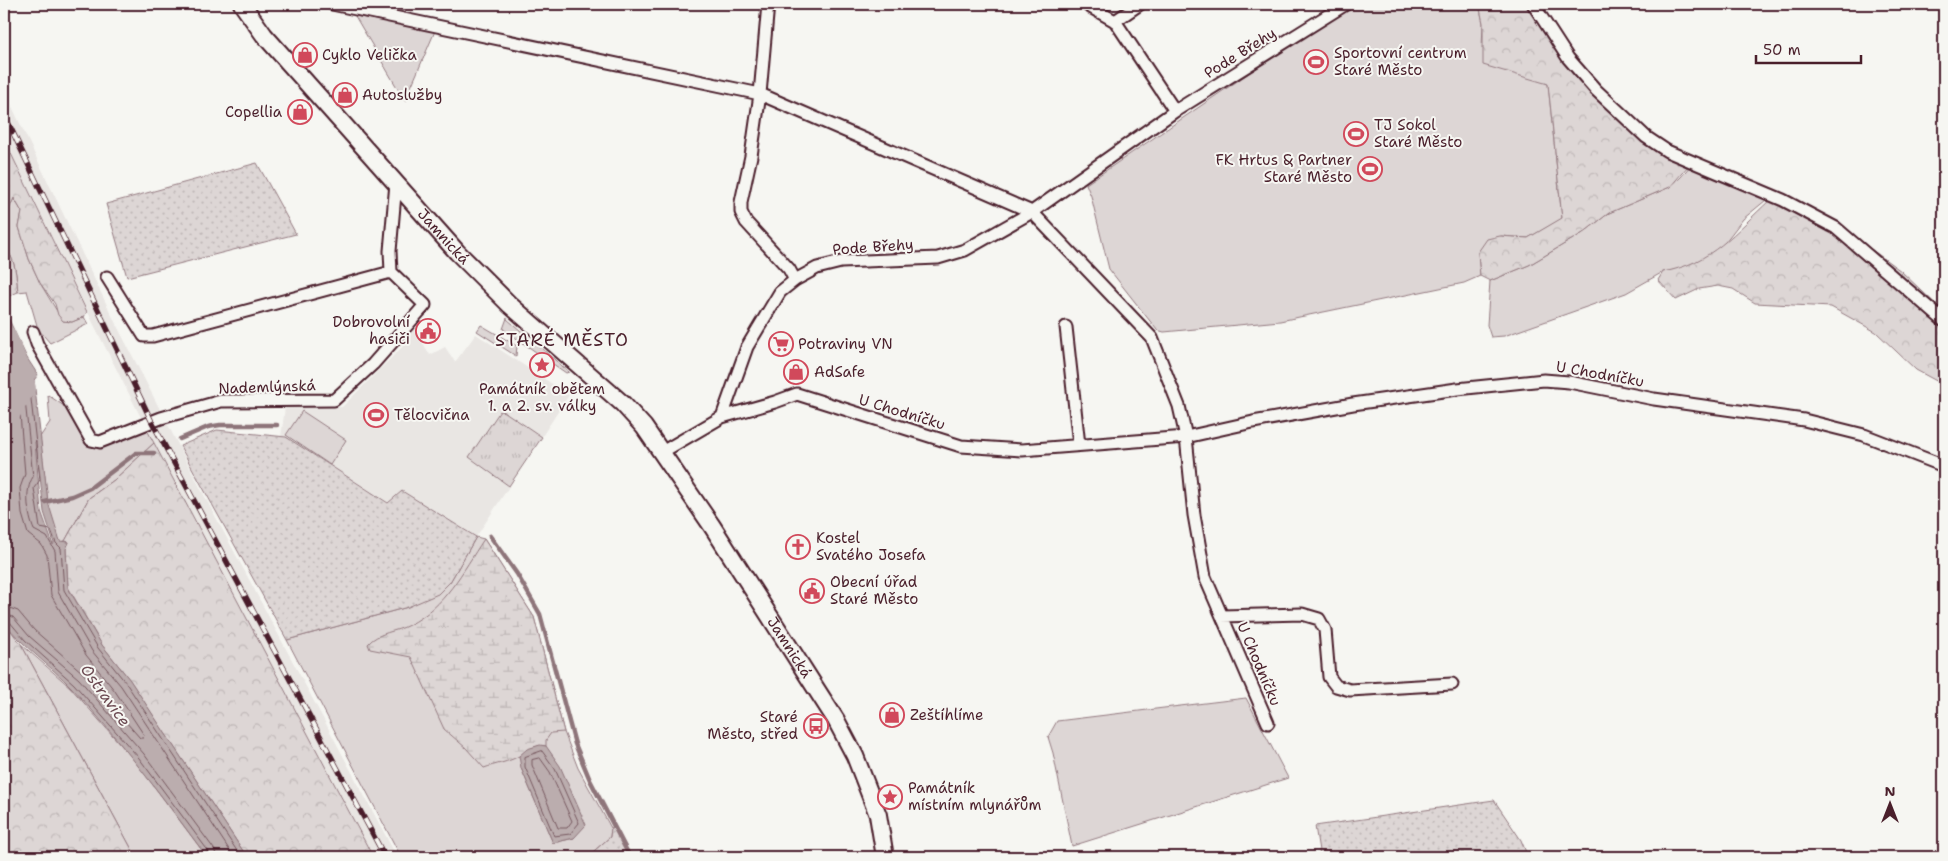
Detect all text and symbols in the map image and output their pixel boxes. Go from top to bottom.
street label: Pode Břehy [1200,23,1280,83]
scale bar [1756,32,1860,64]
text: 50 m [1763,40,1801,60]
shop icon: Cyklo Velička [292,42,318,68]
place label: Sportovní centrum Staré Město [1334,43,1467,80]
place label: Cyklo Velička [322,45,417,65]
sports icon: Sportovní centrum Staré Město [1303,49,1329,75]
shop icon: Autoslužby [332,82,358,108]
place label: Autoslužby [362,85,442,105]
shop icon: Copellia [287,99,313,125]
place label: Copellia [225,102,283,122]
place label: TJ Sokol Staré Město [1374,115,1462,152]
sports icon: TJ Sokol Staré Město [1343,121,1369,147]
place label: FK Hrtus & Partner Staré Město [1216,150,1352,187]
sports icon: FK Hrtus & Partner Staré Město [1357,156,1383,182]
street label: Jamnická [413,204,474,269]
street label: Pode Břehy [832,234,914,260]
place label: Dobrovolní hasiči [333,312,411,349]
public building icon: Dobrovolní hasiči [415,318,441,344]
district label: STARÉ MĚSTO [495,328,629,352]
supermarket icon: Potraviny VN [768,331,794,357]
place label: Potraviny VN [798,334,893,354]
place icon: Památník obětem 1. a 2. sv. války [529,352,555,378]
street label: U Chodníčku [1554,356,1646,392]
shop icon: AdSafe [783,359,809,385]
place label: AdSafe [814,362,865,382]
street label: Nademlýnská [218,375,317,399]
place label: Památník obětem 1. a 2. sv. války [479,379,605,416]
street label: U Chodníčku [856,389,948,435]
sports icon: Tělocvična [363,402,389,428]
place label: Tělocvična [394,405,470,425]
place label: Kostel Svatého Josefa [816,528,926,565]
church icon: Kostel Svatého Josefa [785,534,811,560]
place label: Obecní úřad Staré Město [830,572,918,609]
public building icon: Obecní úřad Staré Město [799,578,825,604]
street label: Jamnická [763,613,817,682]
street label: U Chodníčku [1232,619,1286,709]
water label: Ostravice [76,660,135,731]
shop icon: Zeštíhlíme [879,702,905,728]
place label: Zeštíhlíme [910,705,983,725]
place label: Staré Město, střed [707,707,798,744]
bus stop icon: Staré Město, střed [803,713,829,739]
place label: Památník místním mlynářům [908,778,1042,815]
north arrow [1866,778,1916,828]
text: N [1884,782,1896,800]
place icon: Památník místním mlynářům [877,784,903,810]

